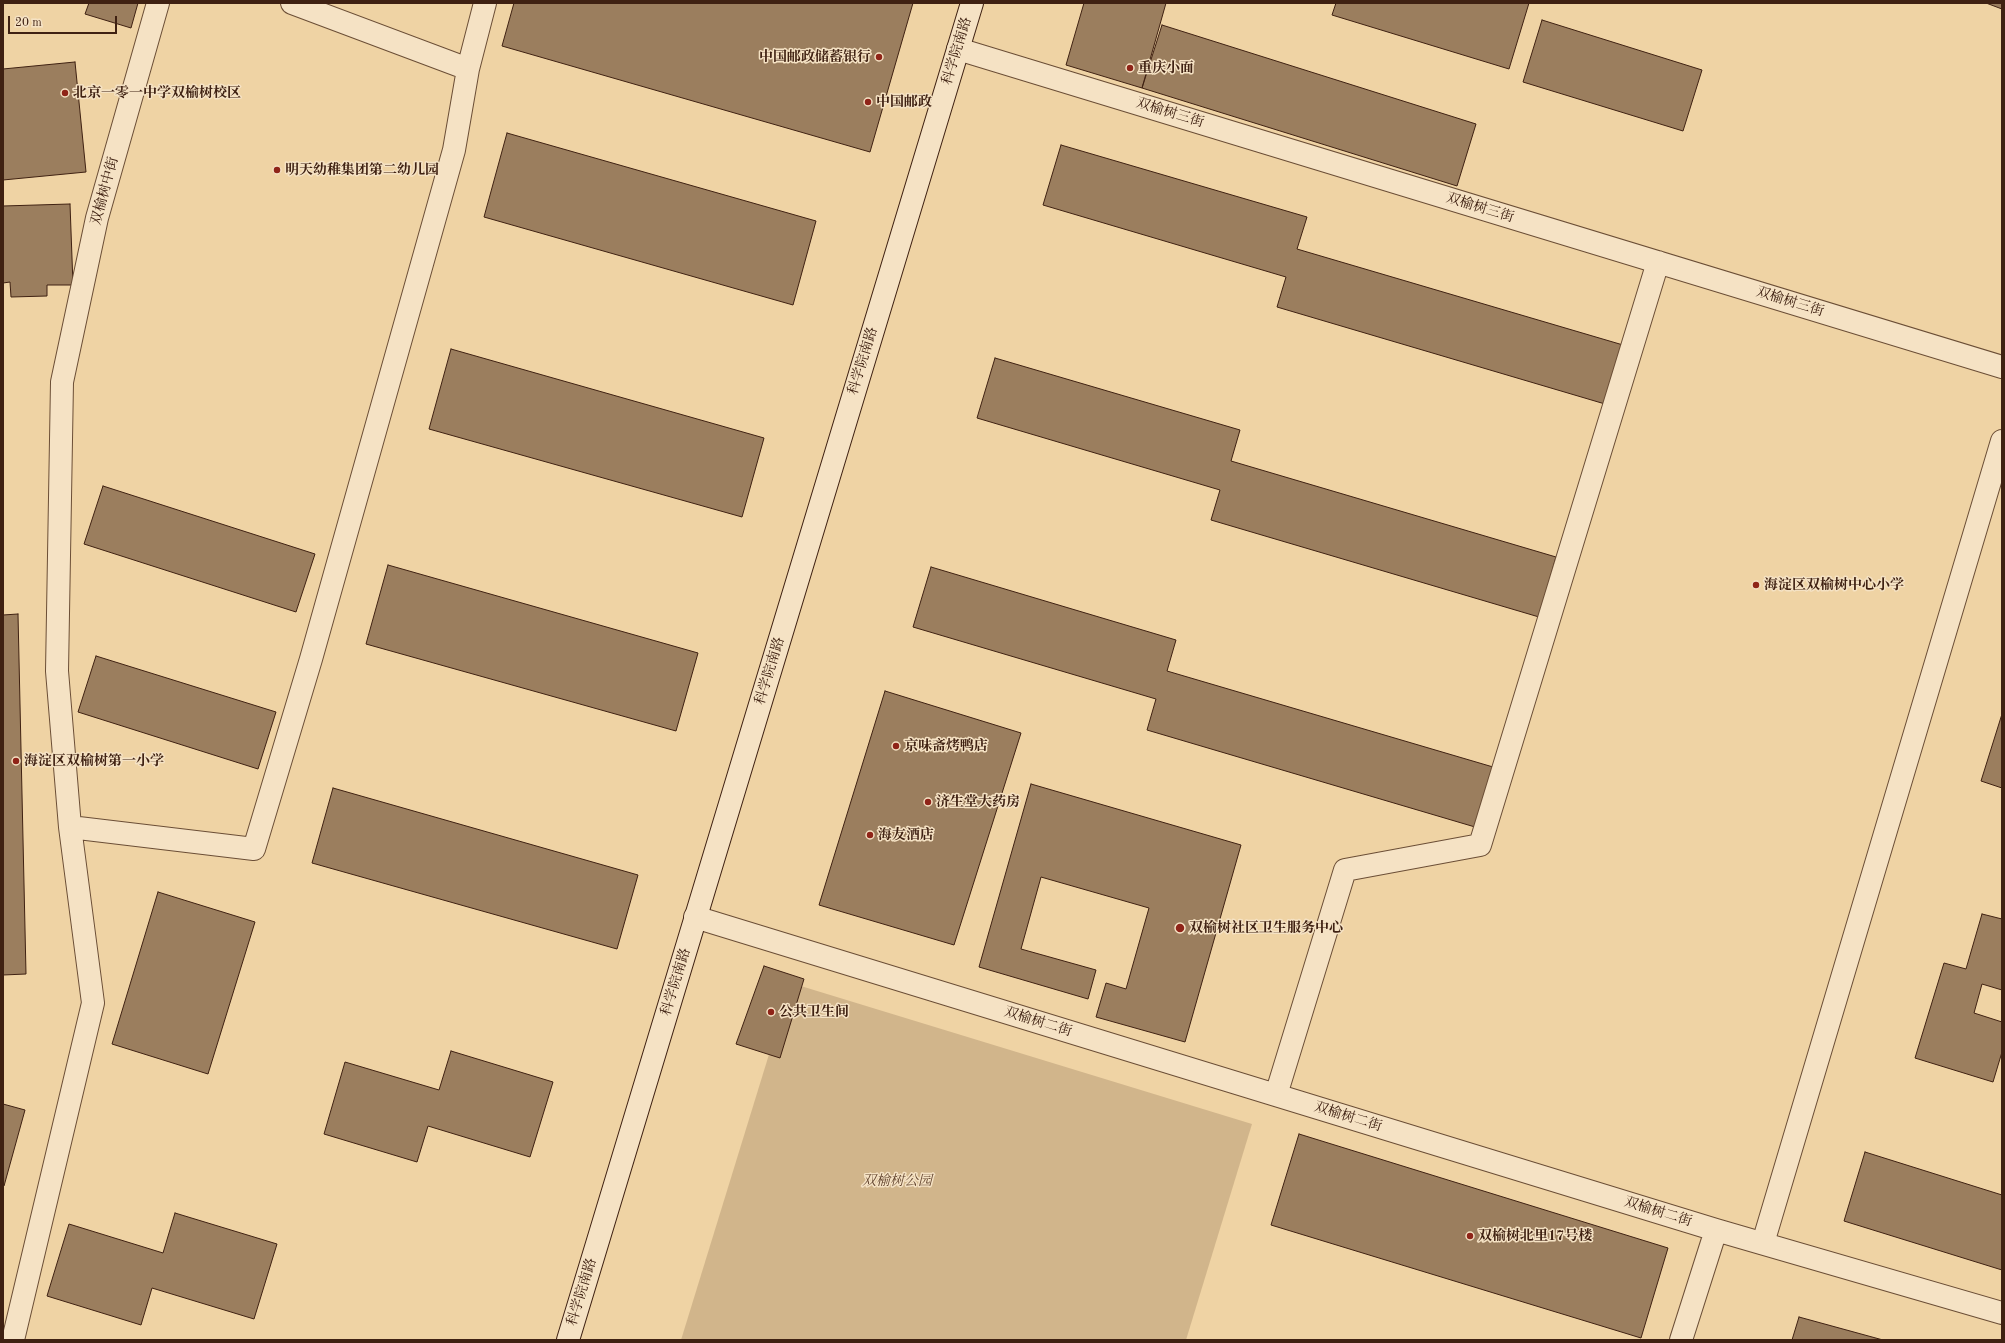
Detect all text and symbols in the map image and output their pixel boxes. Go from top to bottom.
scale bar [10,8,119,34]
street label: 科学院南路 [939,15,975,87]
text: 20 m [15,17,42,29]
place label: 中国邮政储蓄银行 [759,49,871,65]
marker: 中国邮政储蓄银行 [874,52,884,62]
place label: 重庆小面 [1138,60,1194,76]
marker: 重庆小面 [1125,63,1135,73]
place label: 北京一零一中学双榆树校区 [73,85,241,101]
marker: 北京一零一中学双榆树校区 [60,88,70,98]
place label: 中国邮政 [876,94,932,110]
street label: 双榆树三街 [1134,95,1206,131]
marker: 中国邮政 [863,97,873,107]
street label: 双榆树中街 [88,155,122,227]
place label: 明天幼稚集团第二幼儿园 [285,162,439,178]
marker: 明天幼稚集团第二幼儿园 [272,165,282,175]
street label: 双榆树三街 [1444,190,1516,226]
street label: 双榆树三街 [1754,284,1826,320]
street label: 科学院南路 [845,325,881,397]
place label: 海淀区双榆树中心小学 [1764,577,1904,593]
marker: 海淀区双榆树中心小学 [1751,580,1761,590]
street label: 科学院南路 [752,635,788,707]
place label: 京味斋烤鸭店 [904,738,988,754]
marker: 京味斋烤鸭店 [891,741,901,751]
place label: 海淀区双榆树第一小学 [24,753,164,769]
marker: 海淀区双榆树第一小学 [11,756,21,766]
place label: 济生堂大药房 [936,794,1020,810]
marker: 济生堂大药房 [923,797,933,807]
place label: 海友酒店 [878,827,934,843]
marker: 海友酒店 [865,830,875,840]
place label: 双榆树社区卫生服务中心 [1189,920,1343,936]
marker: 双榆树社区卫生服务中心 [1174,922,1186,934]
street label: 科学院南路 [658,946,694,1018]
place label: 公共卫生间 [779,1004,849,1020]
street label: 双榆树二街 [1002,1004,1074,1040]
marker: 公共卫生间 [766,1007,776,1017]
street label: 双榆树二街 [1312,1099,1384,1135]
park label: 双榆树公园 [862,1173,932,1189]
street label: 双榆树二街 [1622,1194,1694,1230]
place label: 双榆树北里17号楼 [1478,1228,1592,1244]
marker: 双榆树北里17号楼 [1465,1231,1475,1241]
street label: 科学院南路 [564,1256,600,1328]

